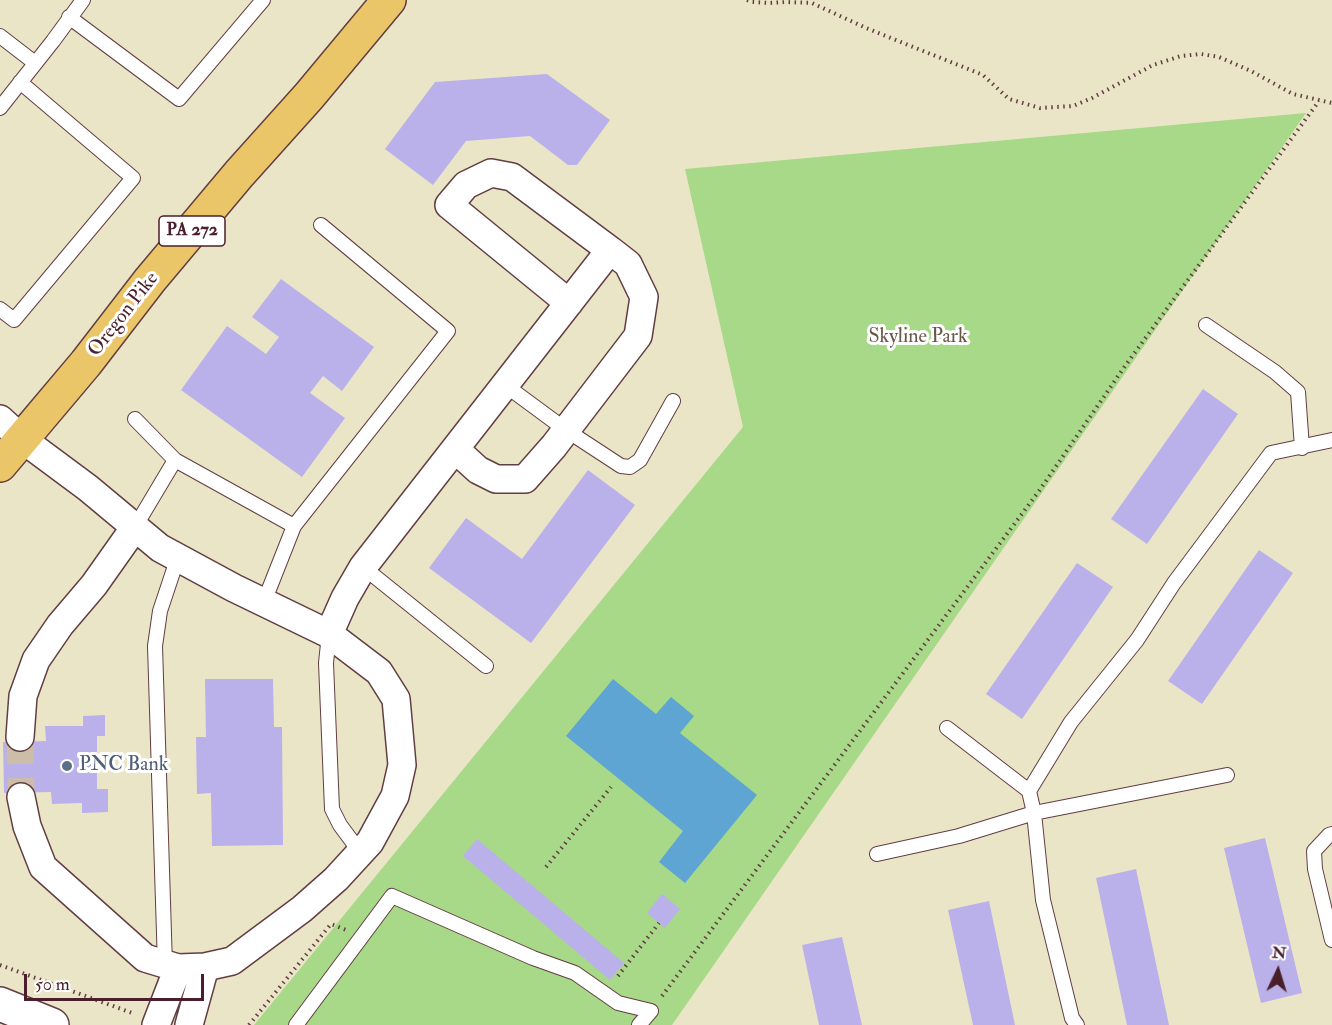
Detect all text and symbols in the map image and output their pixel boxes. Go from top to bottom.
road number: PA 272 [159,216,225,246]
street label: Oregon Pike [84,268,164,362]
park label: Skyline Park [868,326,968,350]
place label: PNC Bank [79,754,168,778]
marker: PNC Bank [60,759,74,773]
north arrow [1248,941,1308,1001]
text: N [1271,943,1287,964]
scale bar [27,962,207,1000]
text: 50 m [35,973,70,996]

